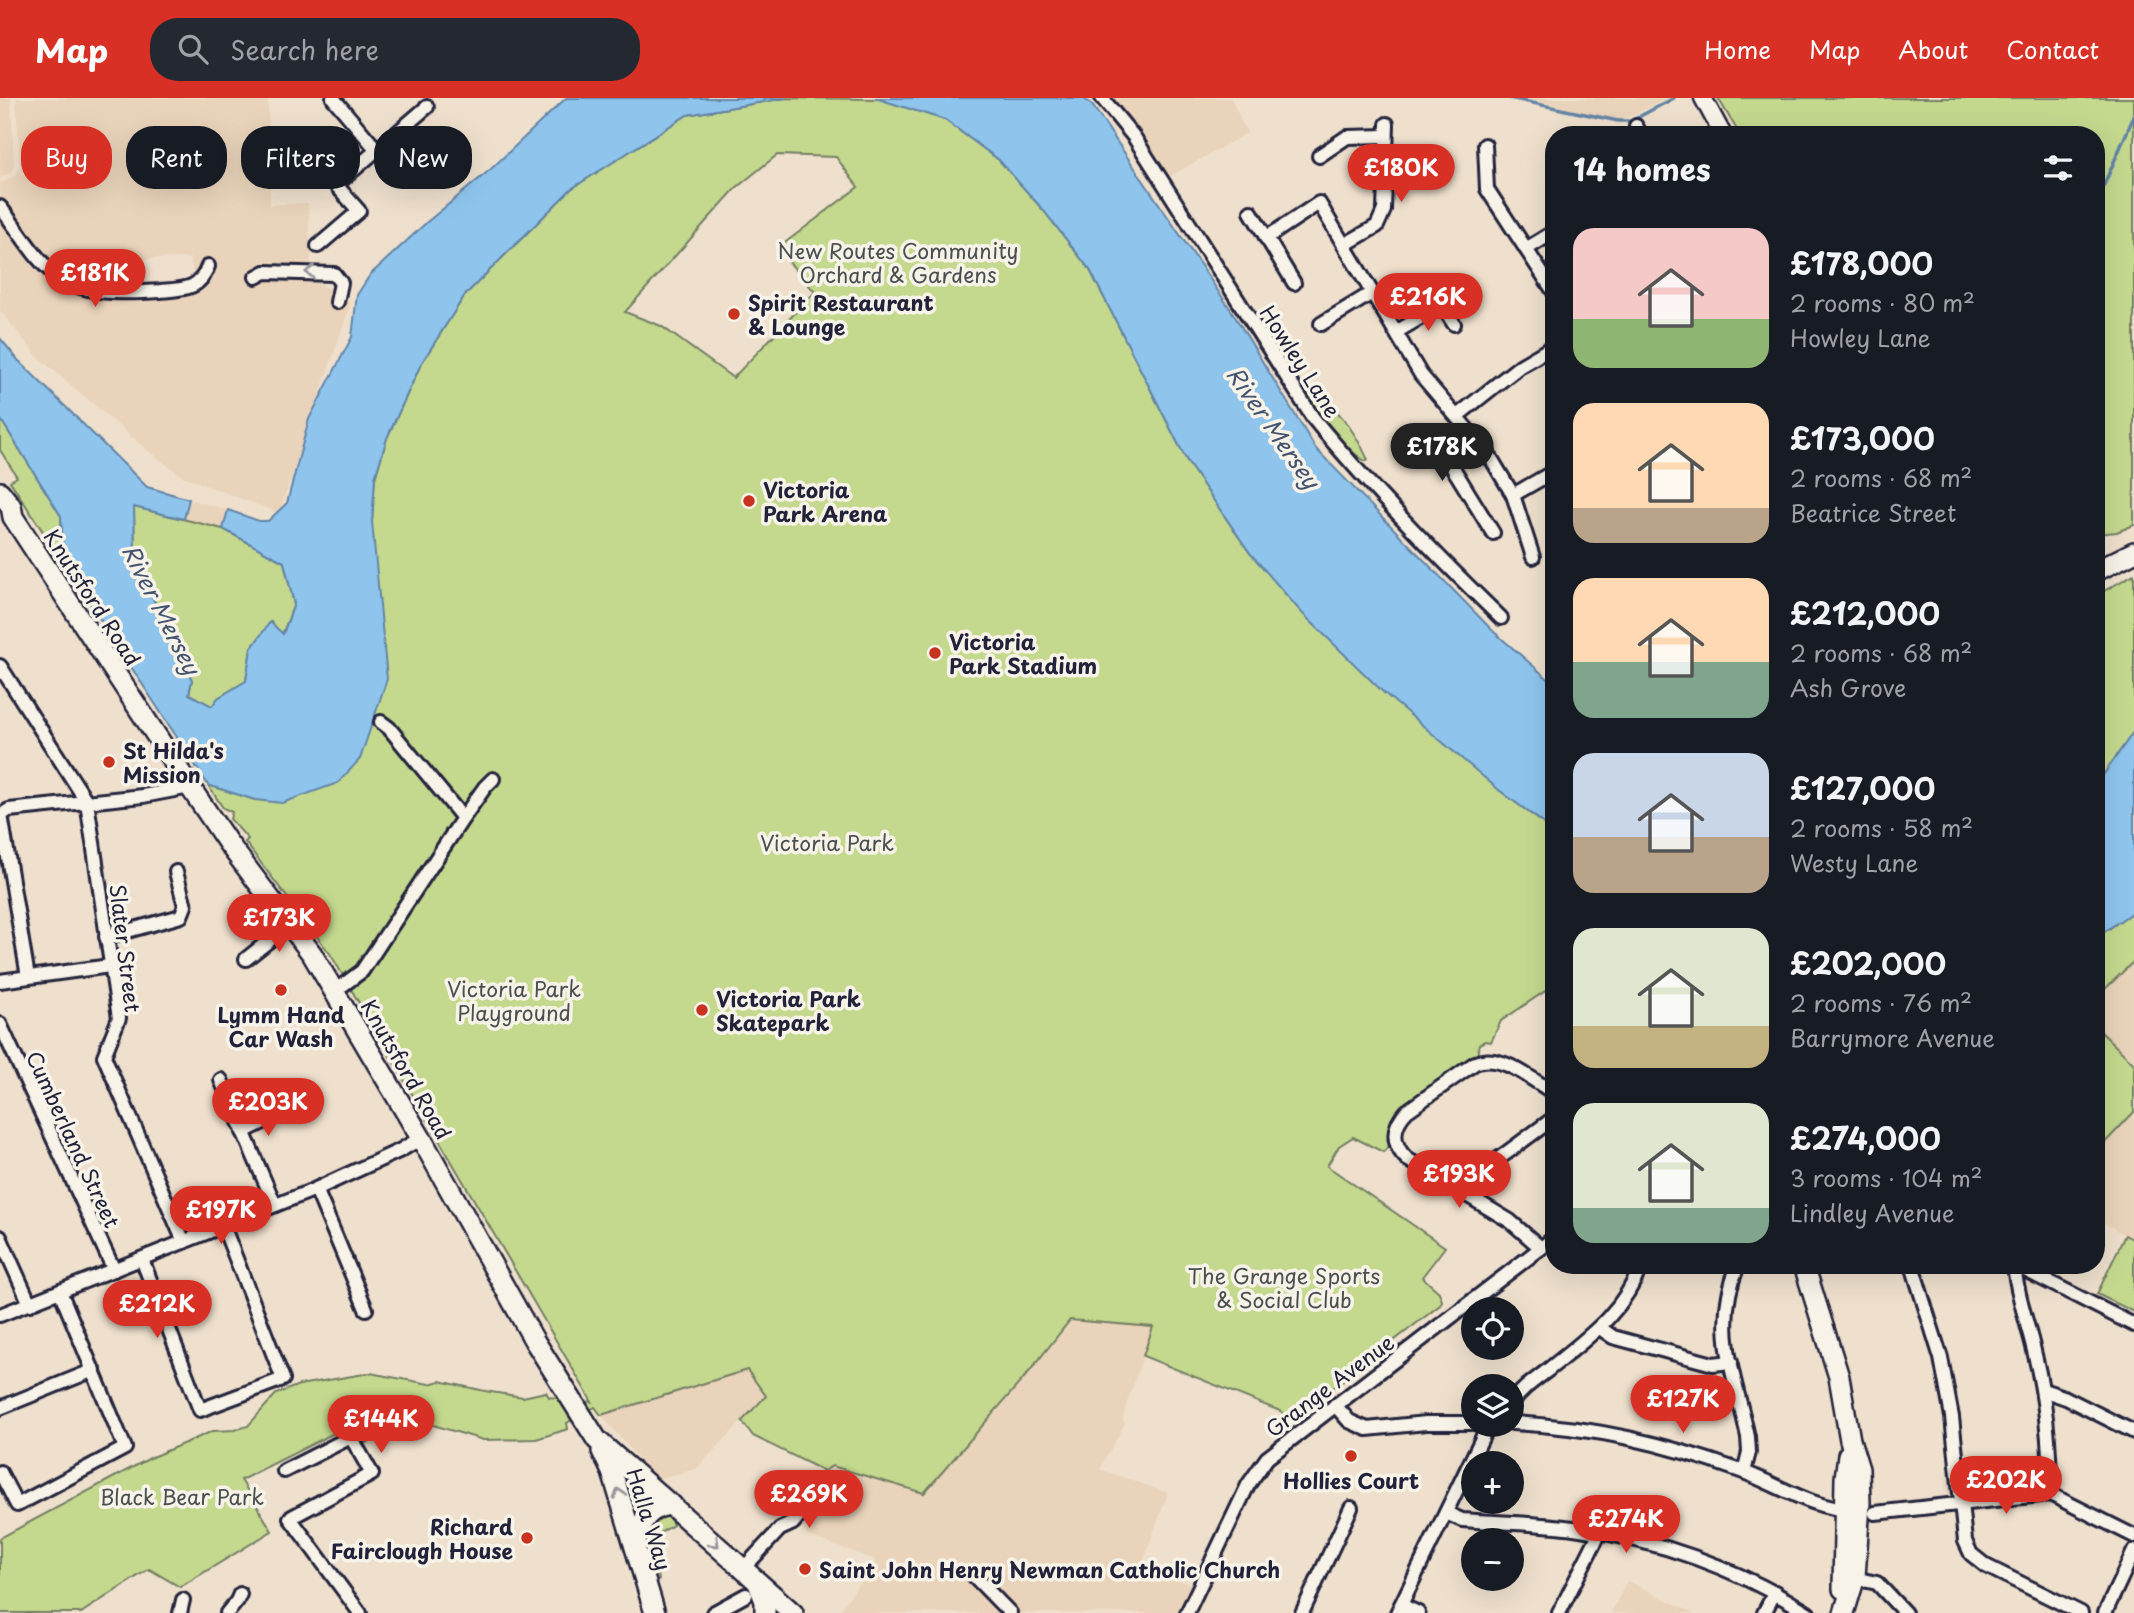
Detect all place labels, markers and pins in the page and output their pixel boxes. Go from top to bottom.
pin: £180K [1352,144,1450,204]
pin: £181K [46,250,144,309]
pin: £216K [1379,274,1477,333]
place label: Spirit Restaurant & Lounge [748,286,934,342]
marker: Spirit Restaurant & Lounge [726,306,742,322]
pin: £178K [1393,424,1491,483]
place label: Victoria Park Arena [763,473,887,529]
marker: Victoria Park Arena [741,493,757,509]
place label: Victoria Park Stadium [949,625,1097,681]
marker: Victoria Park Stadium [927,645,943,661]
place label: St Hilda's Mission [123,734,224,790]
marker: St Hilda's Mission [101,754,117,770]
pin: £173K [230,894,328,954]
marker: Lymm Hand Car Wash [273,982,289,998]
place label: Victoria Park Skatepark [716,982,861,1038]
place label: Lymm Hand Car Wash [217,998,345,1054]
marker: Victoria Park Skatepark [694,1002,710,1018]
pin: £203K [219,1079,317,1138]
pin: £193K [1410,1150,1508,1210]
pin: £197K [172,1186,270,1246]
pin: £212K [108,1280,206,1340]
pin: £127K [1634,1376,1732,1435]
pin: £144K [332,1396,430,1455]
marker: Hollies Court [1343,1448,1359,1464]
pin: £202K [1957,1456,2055,1516]
place label: Hollies Court [1283,1464,1419,1496]
pin: £269K [760,1470,858,1530]
pin: £274K [1577,1496,1675,1555]
place label: Richard Fairclough House [331,1510,513,1566]
marker: Richard Fairclough House [519,1530,535,1546]
place label: Saint John Henry Newman Catholic Church [819,1553,1280,1585]
marker: Saint John Henry Newman Catholic Church [797,1561,813,1577]

